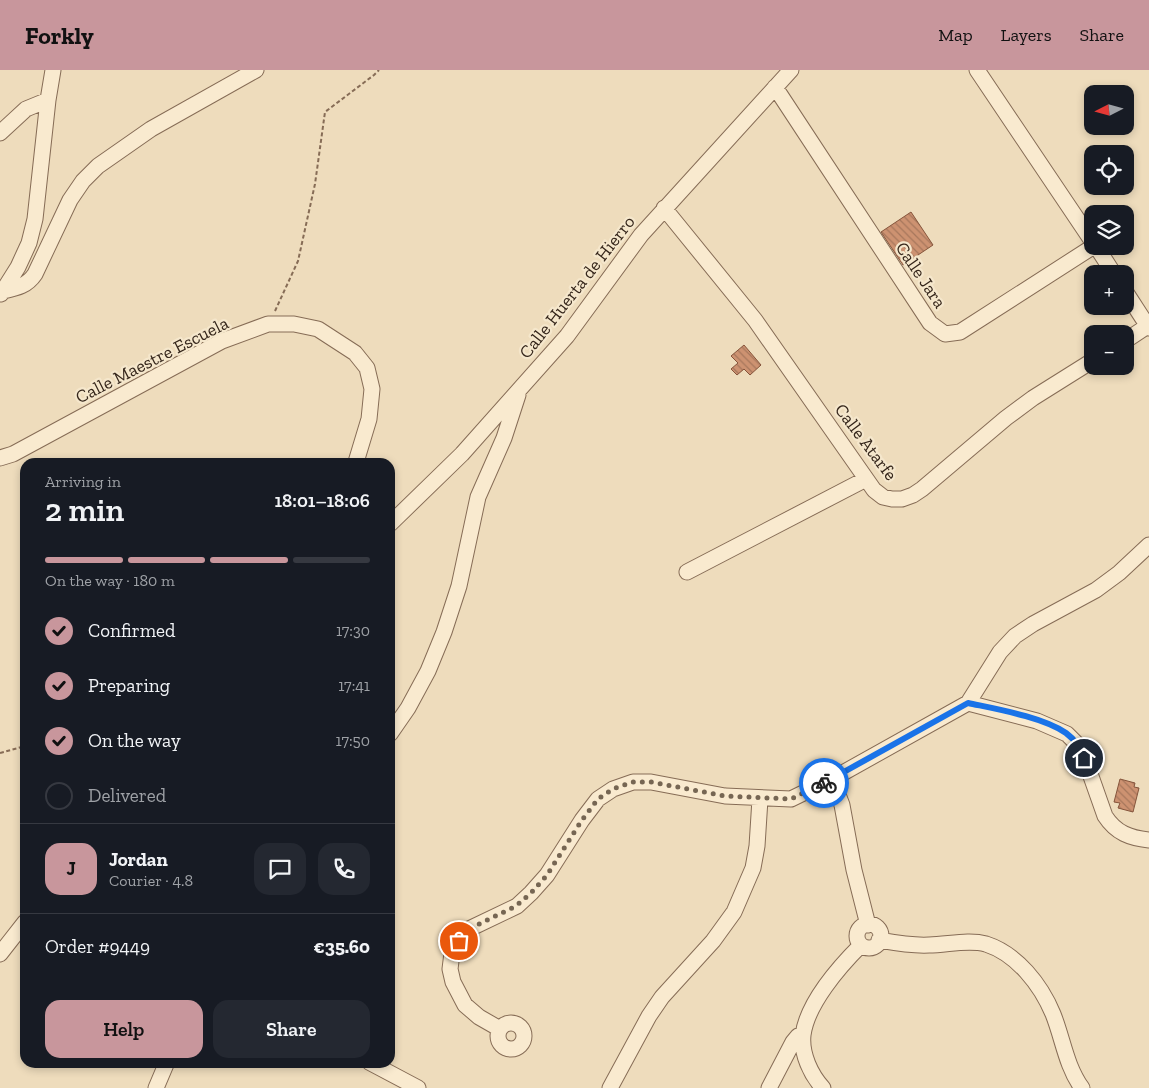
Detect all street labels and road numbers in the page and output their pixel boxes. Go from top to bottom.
street label: Calle Huerta de Hierro [514,211,640,363]
street label: Calle Jara [891,238,951,312]
street label: Calle Maestre Escuela [72,312,232,408]
street label: Calle Atarfe [830,399,902,485]

